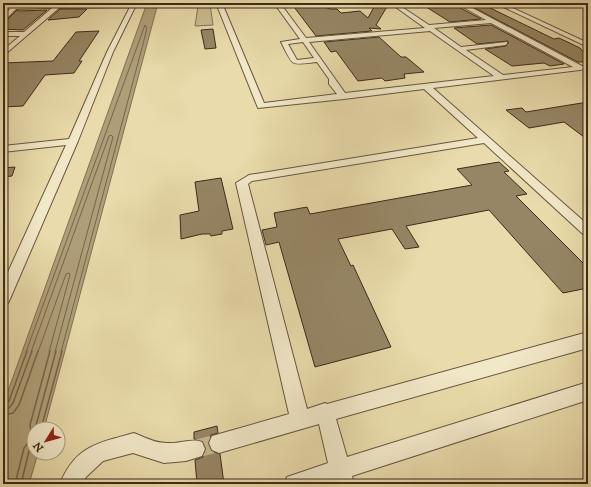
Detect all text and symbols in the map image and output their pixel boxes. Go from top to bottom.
north arrow [26,421,66,461]
text: N [31,439,47,454]

